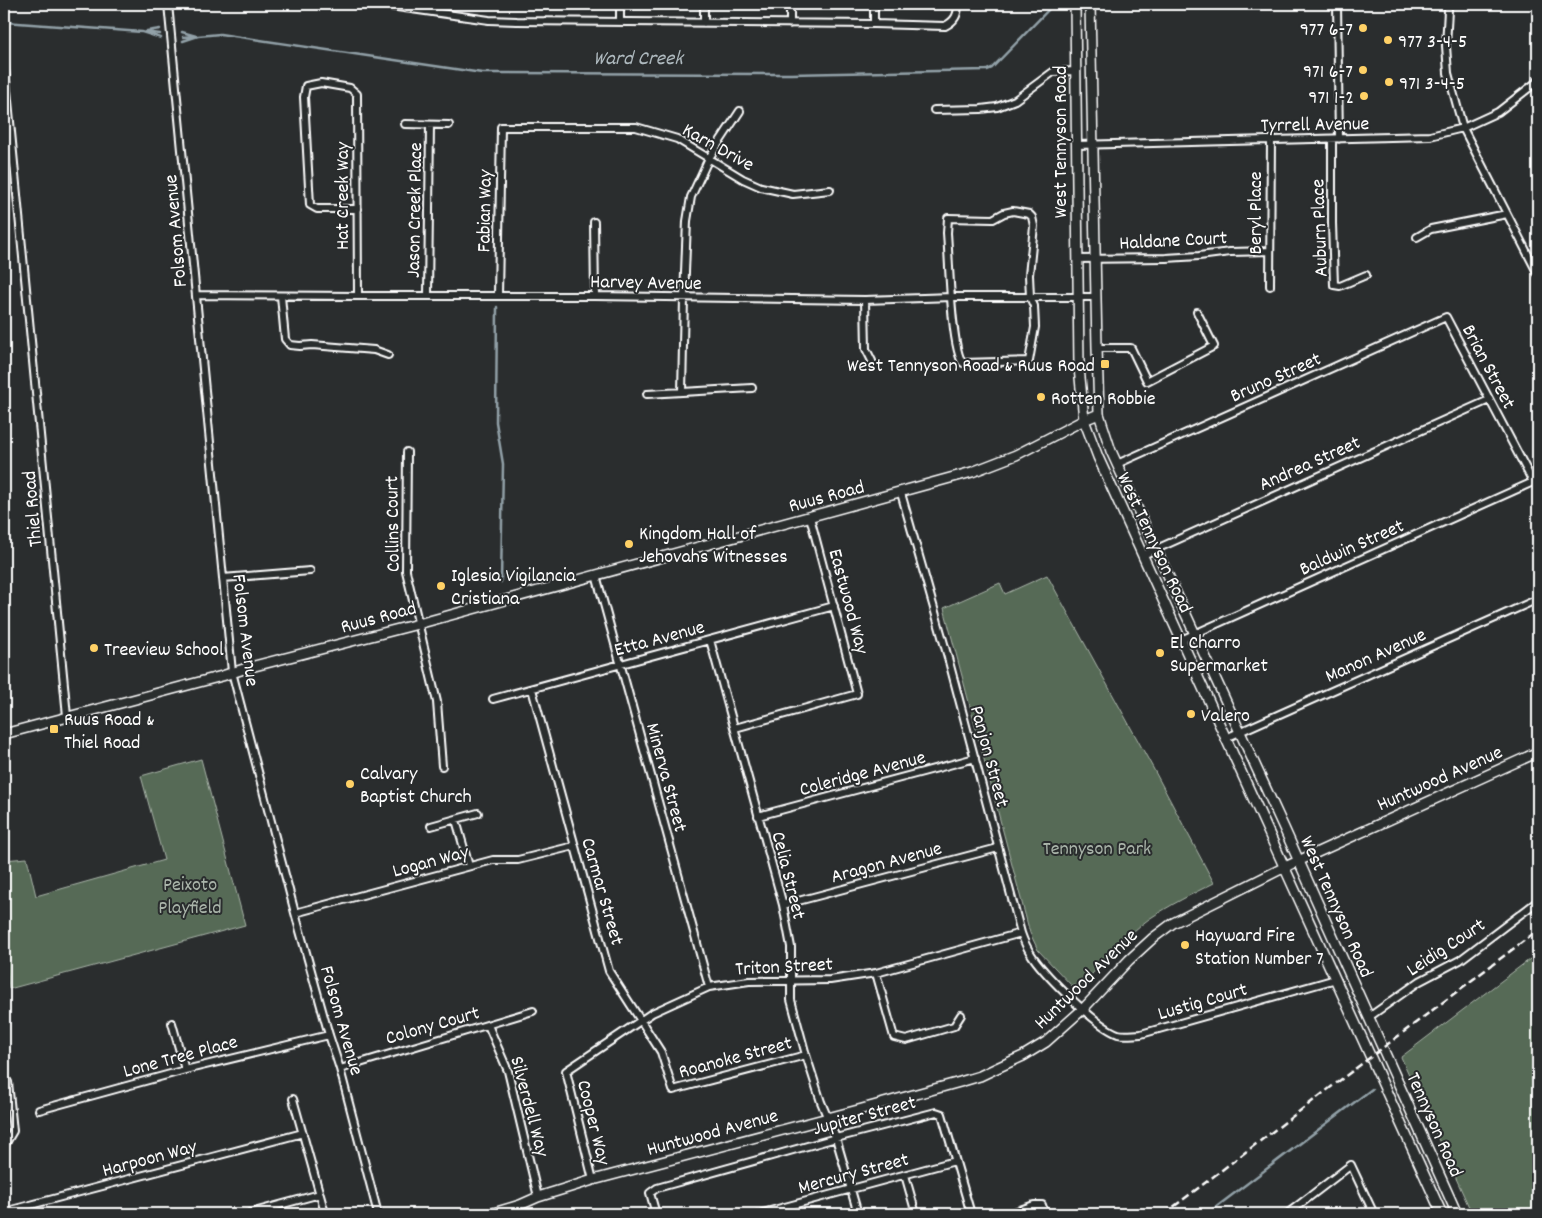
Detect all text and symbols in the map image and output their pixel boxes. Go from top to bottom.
place label: 977 6-7 [1300,17,1353,45]
marker: 977 6-7 [1357,22,1369,34]
place label: 977 3-4-5 [1398,29,1467,57]
marker: 977 3-4-5 [1382,34,1394,46]
water label: Ward Creek [593,45,685,75]
place label: 971 6-7 [1303,59,1353,87]
marker: 971 6-7 [1357,64,1369,76]
street label: West Tennyson Road [1048,66,1076,218]
place label: 971 3-4-5 [1399,71,1465,99]
marker: 971 3-4-5 [1383,76,1395,88]
place label: 971 1-2 [1308,85,1354,113]
marker: 971 1-2 [1358,90,1370,102]
street label: Tyrrell Avenue [1261,111,1370,141]
street label: Karn Drive [676,117,759,180]
street label: Hat Creek Way [330,141,358,250]
street label: Jason Creek Place [401,142,431,278]
street label: Fabian Way [471,169,501,253]
street label: Beryl Place [1243,171,1271,255]
street label: Folsom Avenue [158,173,196,288]
street label: Auburn Place [1305,178,1337,277]
street label: Haldane Court [1119,225,1228,259]
street label: Harvey Avenue [590,269,702,299]
street label: Brian Street [1453,320,1521,415]
street label: Bruno Street [1226,346,1326,411]
place label: West Tennyson Road & Ruus Road [847,353,1095,381]
marker: West Tennyson Road & Ruus Road [1099,358,1111,370]
place label: Rotten Robbie [1051,386,1156,414]
marker: Rotten Robbie [1035,391,1047,403]
street label: Andrea Street [1255,430,1365,500]
street label: West Tennyson Road [1108,468,1198,618]
street label: Thiel Road [17,469,51,548]
street label: Ruus Road [786,474,868,521]
street label: Collins Court [379,476,409,572]
street label: Baldwin Street [1295,513,1409,584]
place label: Kingdom Hall of Jehovahs Witnesses [639,521,788,572]
marker: Kingdom Hall of Jehovahs Witnesses [623,538,635,550]
street label: Eastwood Way [820,546,875,658]
place label: Iglesia Vigilancia Cristiana [451,563,576,614]
street label: Folsom Avenue [223,573,265,688]
marker: Iglesia Vigilancia Cristiana [435,580,447,592]
street label: Ruus Road [338,595,420,642]
street label: Etta Avenue [611,614,708,665]
street label: Manon Avenue [1321,622,1431,691]
place label: El Charro Supermarket [1170,630,1268,681]
place label: Treeview School [104,637,224,665]
marker: Treeview School [88,642,100,654]
marker: El Charro Supermarket [1154,647,1166,659]
street label: Panjon Street [961,703,1015,811]
place label: Valero [1201,703,1250,731]
place label: Ruus Road & Thiel Road [64,707,155,758]
marker: Valero [1185,708,1197,720]
street label: Minerva Street [637,720,693,835]
marker: Ruus Road & Thiel Road [48,723,60,735]
street label: Huntwood Avenue [1373,739,1508,820]
street label: Coleridge Avenue [797,745,929,805]
place label: Calvary Baptist Church [360,761,472,812]
marker: Calvary Baptist Church [344,778,356,790]
street label: Celia Street [763,829,812,923]
street label: West Tennyson Road [1291,832,1379,983]
street label: Carmar Street [572,835,630,949]
street label: Aragon Avenue [828,836,946,892]
park label: Tennyson Park [1043,836,1151,864]
street label: Logan Way [389,839,473,887]
park label: Peixoto Playfield [158,872,222,923]
street label: Leidig Court [1402,912,1492,985]
street label: Huntwood Avenue [1029,923,1145,1037]
place label: Hayward Fire Station Number 7 [1195,923,1324,974]
marker: Hayward Fire Station Number 7 [1179,939,1191,951]
street label: Triton Street [735,951,834,985]
street label: Folsom Avenue [311,963,369,1079]
street label: Lustig Court [1155,977,1251,1029]
street label: Colony Court [383,1000,483,1054]
street label: Lone Tree Place [120,1029,241,1087]
street label: Roanoke Street [676,1030,796,1087]
street label: Silverdell Way [501,1053,555,1161]
street label: Tennyson Road [1398,1068,1469,1182]
street label: Cooper Way [568,1077,616,1169]
street label: Jupiter Street [810,1090,919,1144]
street label: Huntwood Avenue [644,1103,782,1165]
street label: Harpoon Way [99,1134,201,1186]
street label: Mercury Street [795,1147,912,1203]

